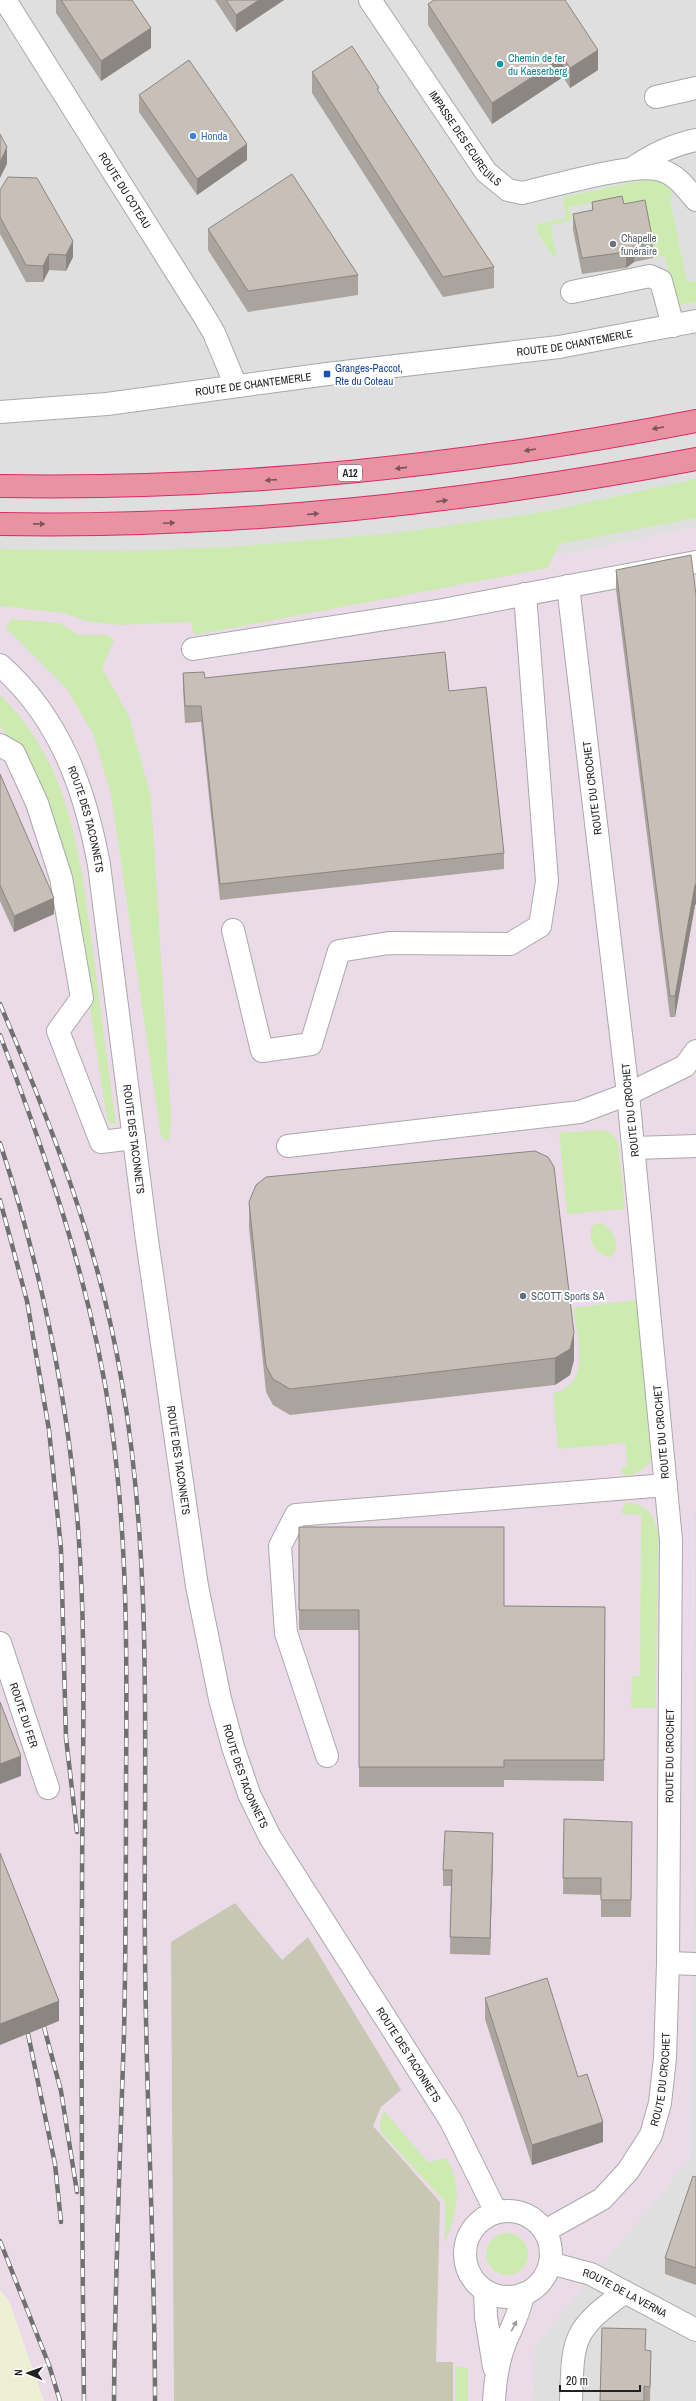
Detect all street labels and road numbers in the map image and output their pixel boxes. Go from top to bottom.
street label: IMPASSE DES ECUREUILS [426,88,504,189]
street label: ROUTE DU COTEAU [96,150,154,231]
street label: ROUTE DE CHANTEMERLE [516,326,634,359]
street label: ROUTE DE CHANTEMERLE [194,369,312,399]
road number: A12 [338,465,362,481]
street label: ROUTE DU CROCHET [579,740,605,836]
street label: ROUTE DES TACONNETS [65,764,107,873]
street label: ROUTE DU CROCHET [618,1062,642,1158]
street label: ROUTE DES TACONNETS [120,1084,148,1195]
street label: ROUTE DU CROCHET [650,1384,672,1480]
street label: ROUTE DES TACONNETS [164,1405,194,1516]
street label: ROUTE DU FER [7,1681,41,1750]
street label: ROUTE DU CROCHET [662,1708,677,1803]
street label: ROUTE DES TACONNETS [220,1723,272,1830]
street label: ROUTE DES TACONNETS [373,2005,444,2105]
street label: ROUTE DU CROCHET [647,2032,673,2128]
street label: ROUTE DE LA VERNA [581,2265,670,2321]

